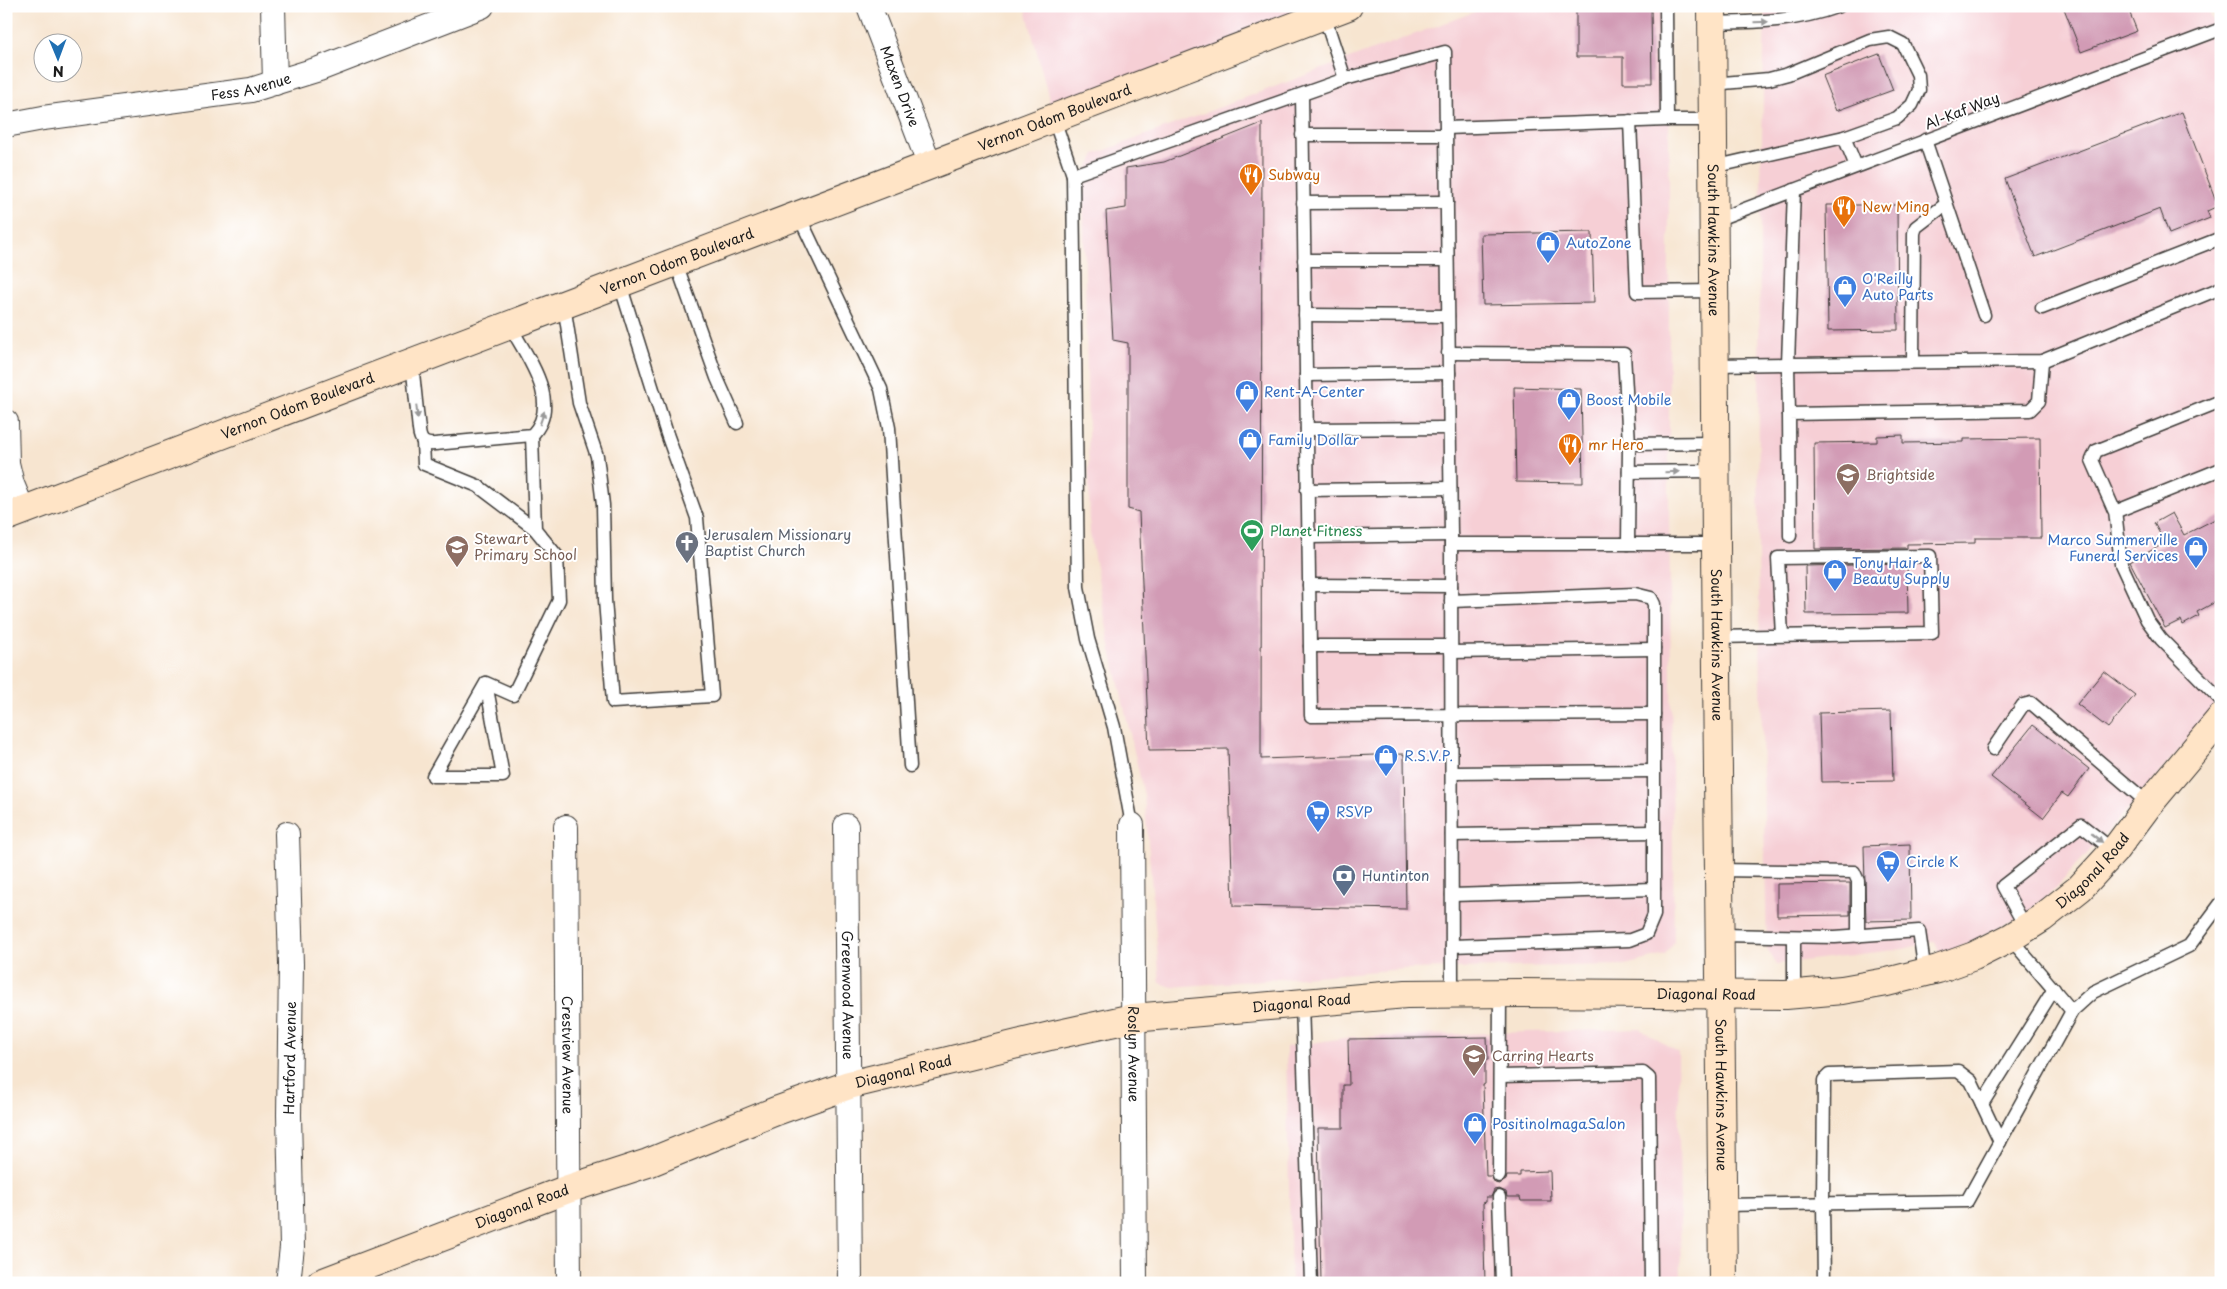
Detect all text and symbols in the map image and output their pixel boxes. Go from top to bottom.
one-way arrow [1753,17,1769,25]
north arrow [32,32,82,82]
street label: Maxen Drive [875,43,925,130]
text: N [53,61,64,82]
street label: Fess Avenue [210,67,294,105]
street label: Vernon Odom Boulevard [975,78,1134,156]
street label: Al-Kaf Way [1921,87,2002,134]
restaurant icon: Subway [1238,162,1264,196]
place label: Subway [1268,164,1320,185]
street label: South Hawkins Avenue [1703,164,1725,317]
restaurant icon: New Ming [1831,194,1857,228]
place label: New Ming [1862,196,1930,217]
street label: Vernon Odom Boulevard [597,222,757,300]
shop icon: AutoZone [1535,230,1561,264]
place label: AutoZone [1566,232,1632,253]
place label: O'Reilly Auto Parts [1862,268,1934,305]
shop icon: O'Reilly Auto Parts [1832,274,1858,308]
street label: Vernon Odom Boulevard [218,367,377,444]
shop icon: Rent-A-Center [1234,379,1260,413]
place label: Rent-A-Center [1264,381,1365,402]
shop icon: Boost Mobile [1556,387,1582,421]
place label: Boost Mobile [1586,389,1672,410]
one-way arrow [413,404,421,420]
one-way arrow [538,410,546,425]
shop icon: Family Dollar [1237,427,1263,461]
place label: Family Dollar [1268,429,1360,450]
restaurant icon: mr Hero [1557,432,1583,466]
place label: mr Hero [1588,434,1644,455]
school or university icon: Brightside [1835,462,1861,496]
place label: Brightside [1866,464,1935,485]
one-way arrow [1664,468,1680,476]
sports icon: Planet Fitness [1239,518,1265,552]
place label: Planet Fitness [1270,520,1363,541]
place label: Jerusalem Missionary Baptist Church [704,524,851,561]
place label: Stewart Primary School [474,528,577,565]
place label: Marco Summerville Funeral Services [2048,529,2178,566]
church icon: Jerusalem Missionary Baptist Church [674,530,700,564]
school or university icon: Stewart Primary School [444,534,470,568]
shop icon: Marco Summerville Funeral Services [2183,535,2209,569]
place label: Tony Hair & Beauty Supply [1852,552,1950,589]
shop icon: Tony Hair & Beauty Supply [1822,558,1848,592]
street label: South Hawkins Avenue [1706,569,1728,722]
shop icon: R.S.V.P. [1373,743,1399,777]
place label: R.S.V.P. [1404,745,1453,766]
supermarket icon: RSVP [1305,799,1331,833]
place label: RSVP [1336,801,1373,822]
street label: Diagonal Road [2051,828,2134,914]
one-way arrow [2091,832,2104,843]
supermarket icon: Circle K [1875,849,1901,883]
place label: Circle K [1906,851,1959,872]
bank icon: Huntinton [1331,863,1357,897]
place label: Huntinton [1362,865,1430,886]
street label: Greenwood Avenue [837,930,859,1060]
street label: Diagonal Road [1656,983,1756,1005]
street label: Diagonal Road [1251,988,1352,1018]
street label: Crestview Avenue [557,996,579,1115]
street label: Hartford Avenue [278,1001,301,1115]
street label: Roslyn Avenue [1123,1006,1145,1103]
street label: South Hawkins Avenue [1710,1019,1733,1172]
school or university icon: Carring Hearts [1461,1043,1487,1077]
place label: Carring Hearts [1492,1045,1594,1066]
street label: Diagonal Road [852,1049,954,1093]
shop icon: PositinoImagaSalon [1462,1111,1488,1145]
place label: PositinoImagaSalon [1492,1113,1626,1134]
street label: Diagonal Road [472,1179,572,1234]

